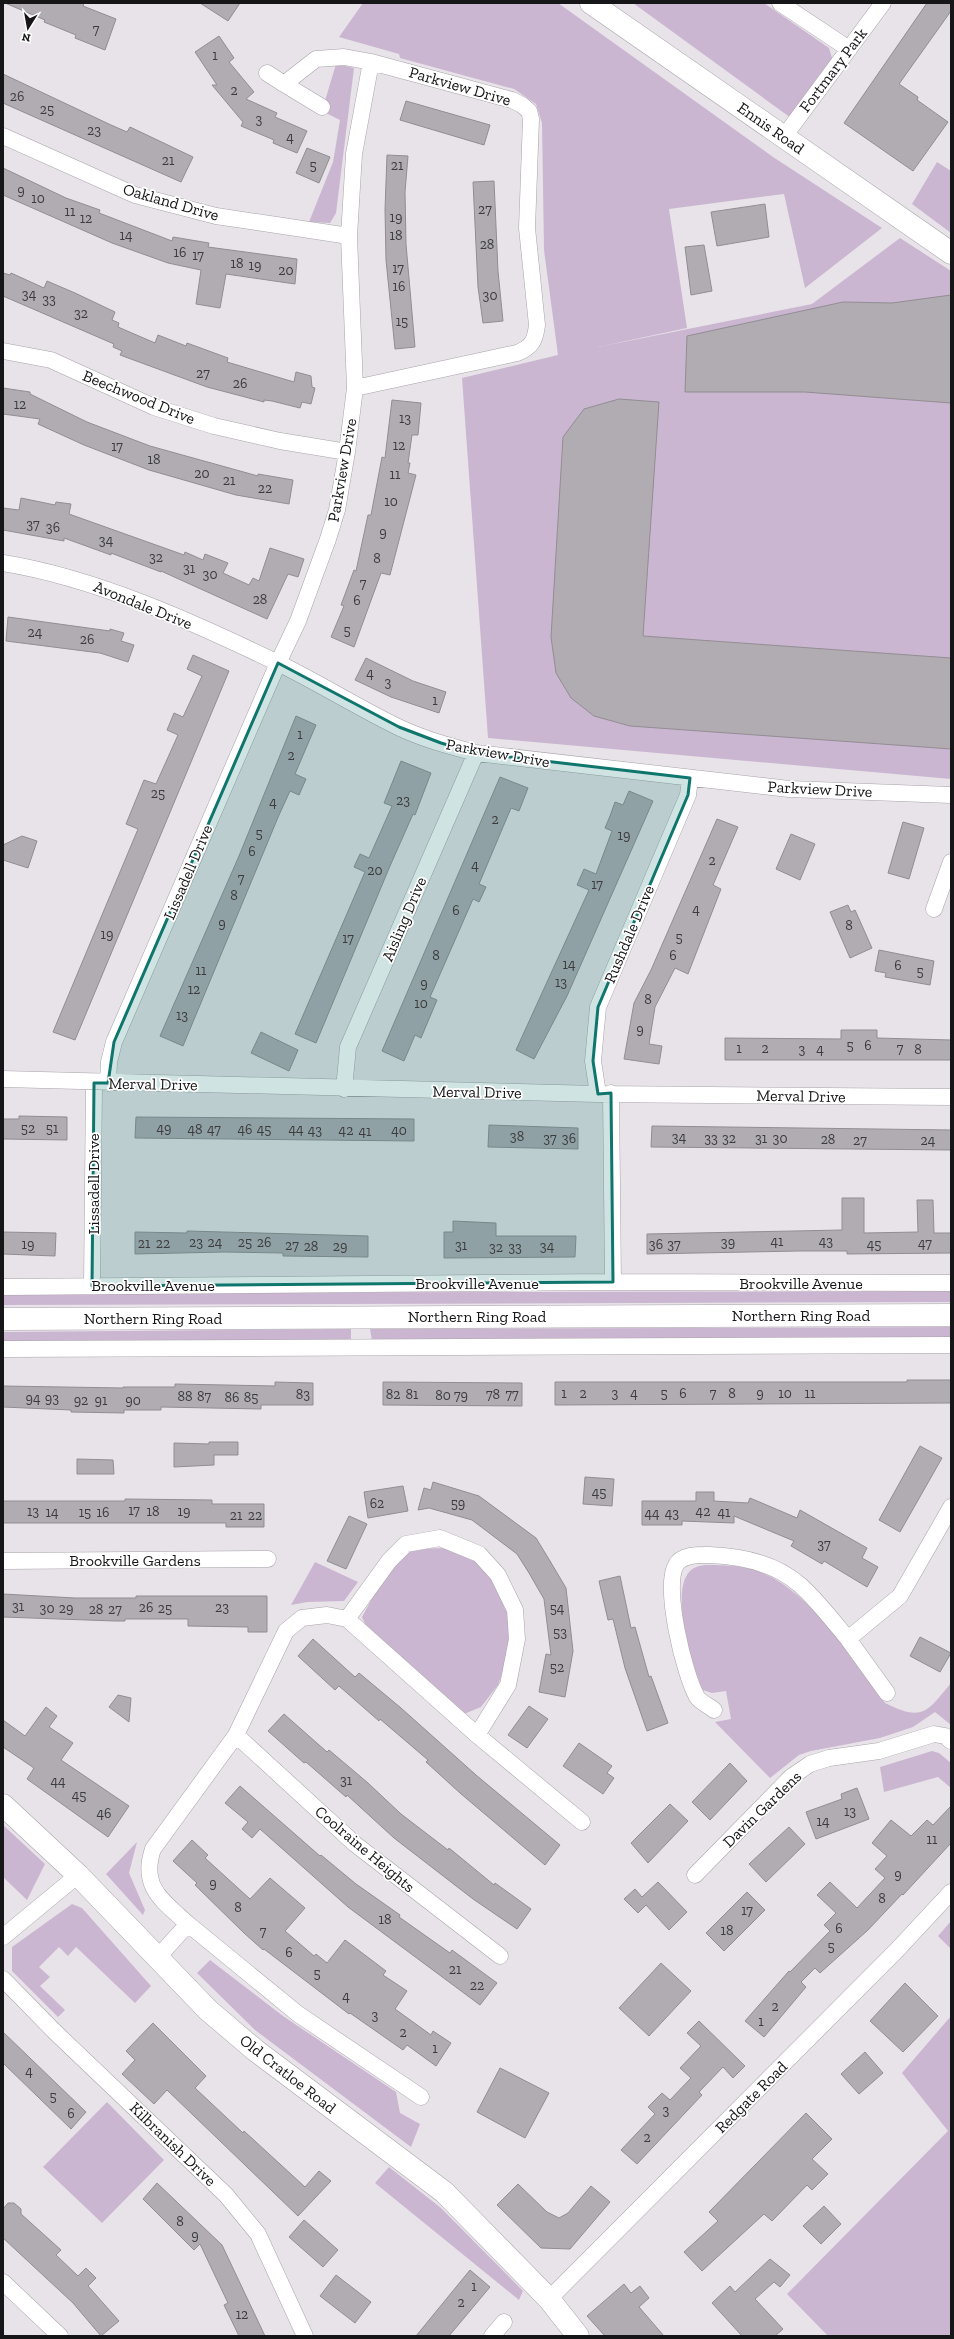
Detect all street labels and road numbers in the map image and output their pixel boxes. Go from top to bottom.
street label: Fortmary Park [795,23,871,116]
street label: Parkview Drive [407,62,513,110]
street label: Ennis Road [734,98,808,158]
street label: Oakland Drive [121,179,221,225]
street label: Beechwood Drive [80,366,198,428]
street label: Parkview Drive [324,417,360,523]
street label: Avondale Drive [91,577,195,633]
street label: Parkview Drive [445,735,551,771]
street label: Parkview Drive [767,777,873,801]
street label: Lissadell Drive [160,822,216,922]
street label: Aisling Drive [378,874,430,964]
street label: Rushdale Drive [600,882,658,986]
street label: Merval Drive [108,1074,198,1094]
street label: Merval Drive [432,1082,522,1102]
street label: Merval Drive [756,1086,846,1106]
street label: Lissadell Drive [84,1133,103,1235]
street label: Brookville Avenue [415,1274,539,1293]
street label: Brookville Avenue [739,1274,863,1293]
street label: Brookville Avenue [91,1276,215,1295]
street label: Northern Ring Road [732,1306,871,1325]
street label: Northern Ring Road [408,1307,547,1326]
street label: Northern Ring Road [84,1309,223,1328]
street label: Brookville Gardens [69,1551,201,1570]
street label: Davin Gardens [719,1767,805,1851]
street label: Coolraine Heights [311,1802,419,1896]
street label: Old Cratloe Road [236,2031,340,2118]
street label: Redgate Road [711,2057,791,2137]
street label: Kilbranish Drive [126,2098,220,2190]

